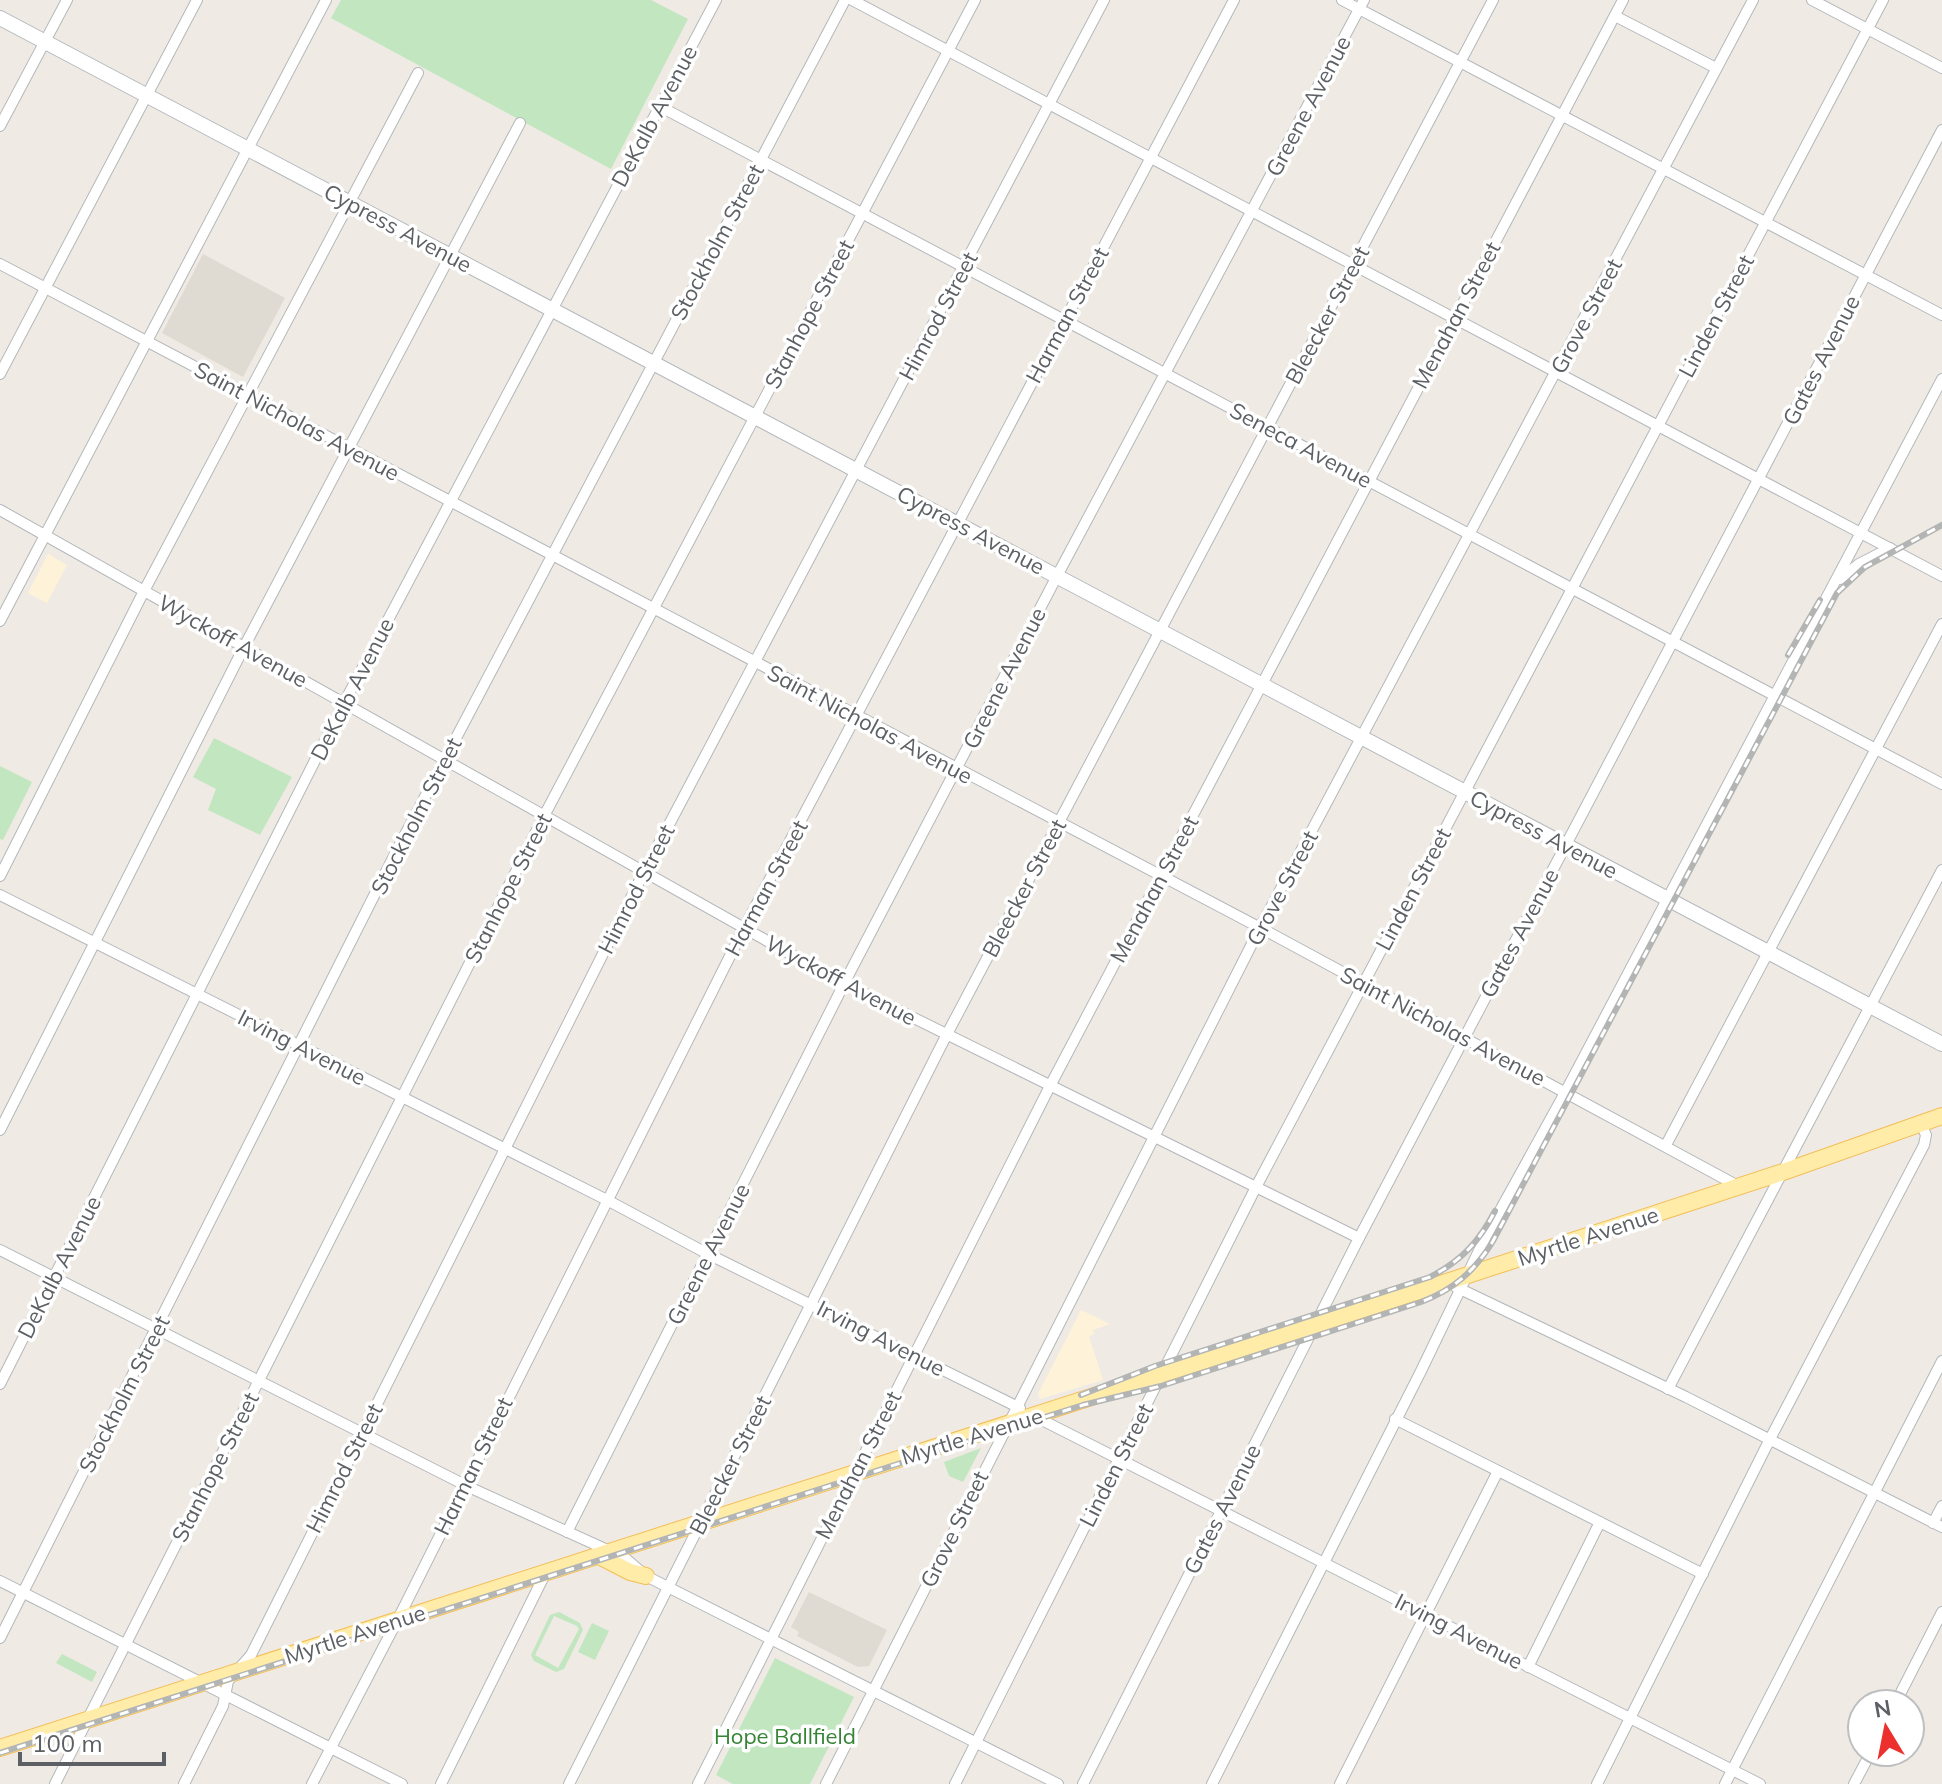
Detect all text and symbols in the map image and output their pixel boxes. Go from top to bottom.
street label: Greene Avenue [1259,31,1357,181]
street label: DeKalb Avenue [605,40,703,192]
street label: Stockholm Street [664,159,770,325]
street label: Cypress Avenue [319,177,477,279]
street label: Stanhope Street [758,234,860,393]
street label: Menahan Street [1405,236,1507,393]
street label: Bleecker Street [1279,241,1375,389]
street label: Harman Street [1019,242,1115,388]
street label: Himrod Street [892,247,984,385]
street label: Linden Street [1672,250,1760,382]
street label: Grove Street [1544,253,1628,378]
street label: Gates Avenue [1776,290,1866,430]
street label: Saint Nicholas Avenue [190,355,404,487]
street label: Seneca Avenue [1225,396,1377,494]
street label: Cypress Avenue [892,479,1050,581]
street label: Wyckoff Avenue [153,588,313,694]
street label: Greene Avenue [956,603,1052,753]
street label: DeKalb Avenue [304,613,400,765]
street label: Saint Nicholas Avenue [763,658,977,790]
street label: Stockholm Street [364,732,468,899]
street label: Cypress Avenue [1465,783,1623,885]
street label: Stanhope Street [458,808,558,968]
street label: Menahan Street [1103,810,1205,967]
street label: Bleecker Street [976,814,1072,962]
street label: Harman Street [718,815,814,961]
street label: Himrod Street [591,819,681,958]
street label: Linden Street [1369,823,1457,955]
street label: Grove Street [1240,825,1324,950]
street label: Gates Avenue [1473,864,1565,1002]
street label: Wyckoff Avenue [761,929,921,1031]
street label: Saint Nicholas Avenue [1336,960,1550,1092]
street label: Irving Avenue [233,1003,371,1091]
street label: Greene Avenue [660,1179,756,1329]
street label: DeKalb Avenue [11,1191,107,1343]
street label: Myrtle Avenue [1514,1200,1662,1272]
street label: Irving Avenue [812,1294,950,1382]
street label: Stockholm Street [72,1310,176,1477]
street label: Menahan Street [809,1386,907,1544]
street label: Stanhope Street [165,1387,265,1547]
street label: Bleecker Street [683,1390,777,1539]
street label: Harman Street [428,1392,519,1540]
street label: Himrod Street [299,1398,389,1537]
street label: Linden Street [1073,1398,1159,1531]
street label: Myrtle Avenue [898,1401,1046,1471]
street label: Gates Avenue [1177,1439,1267,1579]
street label: Grove Street [914,1466,994,1592]
street label: Irving Avenue [1390,1587,1528,1675]
street label: Myrtle Avenue [281,1598,429,1670]
north arrow [1846,1688,1926,1768]
text: N [1872,1693,1893,1724]
scale bar [20,1716,164,1766]
park label: Hope Ballfield [714,1722,856,1750]
text: 100 m [32,1728,103,1758]

